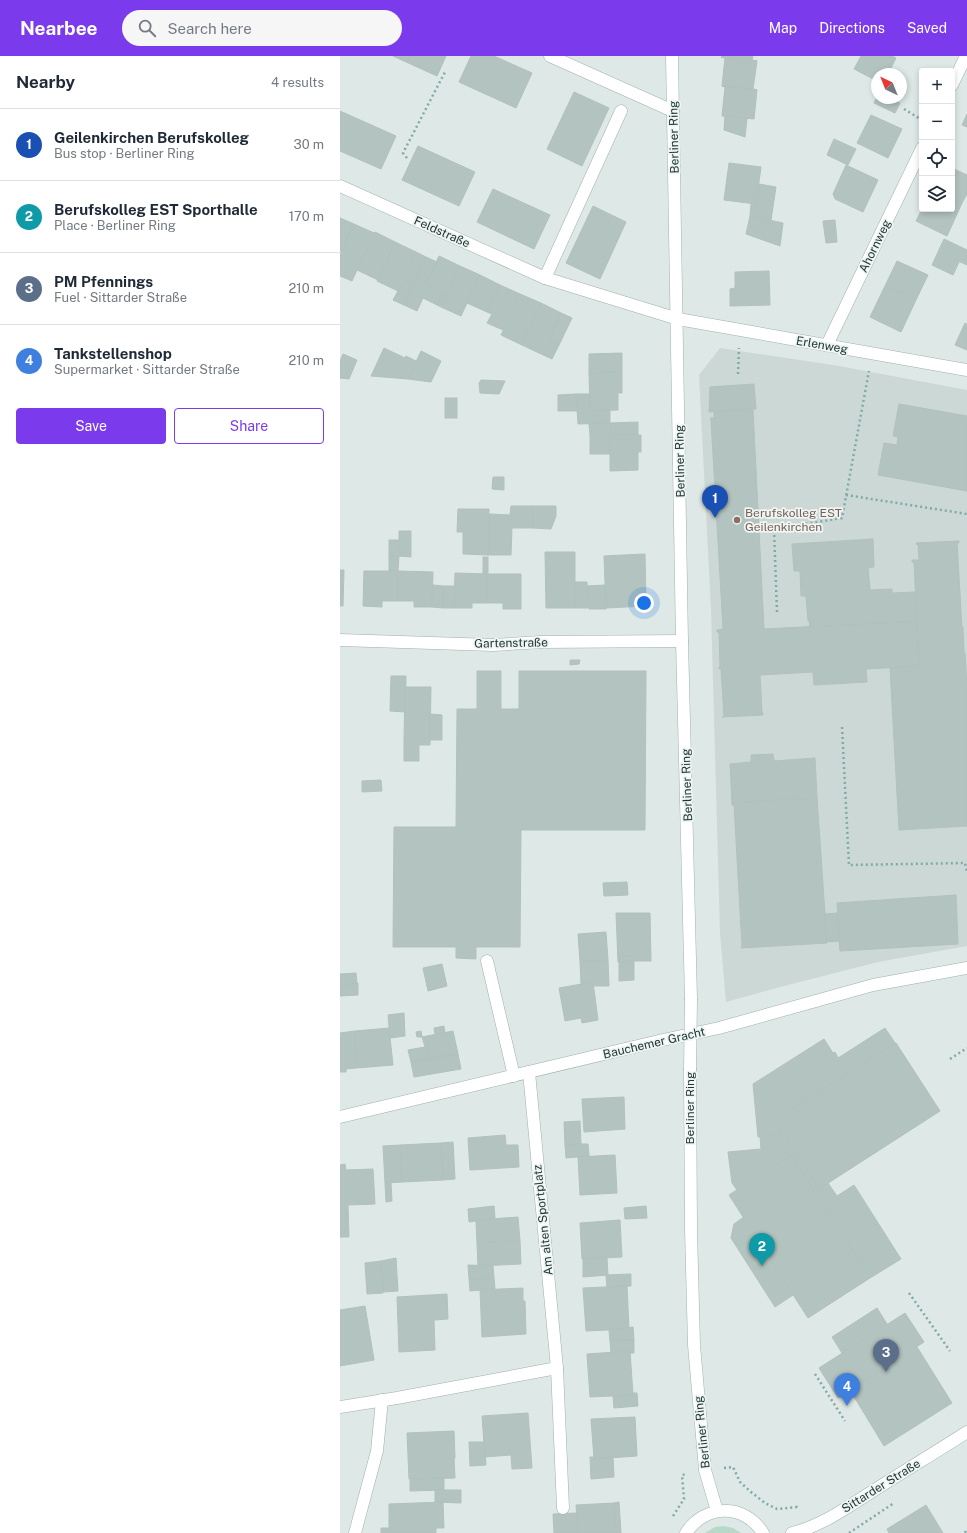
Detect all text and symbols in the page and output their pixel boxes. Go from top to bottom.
search box [122,10,402,46]
text: Nearbee [20,17,98,39]
icon: search [136,17,158,39]
text: Search here [168,20,252,37]
text: Map [769,20,797,36]
text: Directions [819,20,885,36]
text: Saved [907,20,947,36]
north arrow [871,68,907,104]
map controls [919,68,955,212]
button: + [919,68,955,104]
text: Nearby [16,72,75,92]
text: 4 results [271,75,324,90]
street label: Berliner Ring [666,100,682,174]
button: − [919,104,955,140]
text: Geilenkirchen Berufskolleg [54,129,249,146]
text: 1 [26,137,32,152]
text: 30 m [294,137,324,152]
button: locate [919,140,955,176]
text: Bus stop · Berliner Ring [54,146,195,161]
button: layers [919,176,955,212]
text: Berufskolleg EST Sporthalle [54,201,258,218]
text: 2 [25,209,33,224]
text: 170 m [289,209,324,224]
street label: Feldstraße [412,213,472,251]
street label: Ahornweg [856,217,894,275]
text: Place · Berliner Ring [54,218,176,233]
text: PM Pfennings [54,273,153,290]
text: 3 [25,281,33,296]
text: 210 m [289,281,324,296]
text: Fuel · Sittarder Straße [54,290,187,305]
street label: Erlenweg [795,334,849,356]
text: Tankstellenshop [54,345,172,362]
text: 4 [25,353,33,368]
text: 210 m [289,353,324,368]
text: Supermarket · Sittarder Straße [54,362,240,377]
button: Save [16,408,166,444]
button: Share [174,408,324,444]
street label: Berliner Ring [672,424,688,498]
pin: 1 [702,485,728,518]
place label: Berufskolleg EST Geilenkirchen [745,506,842,534]
marker: Berufskolleg EST Geilenkirchen [732,515,742,525]
your location [634,593,654,613]
street label: Gartenstraße [474,635,548,651]
street label: Berliner Ring [679,748,695,822]
street label: Bauchemer Gracht [602,1024,707,1062]
street label: Berliner Ring [683,1071,697,1145]
street label: Am alten Sportplatz [530,1164,556,1276]
pin: 2 [749,1233,775,1266]
pin: 3 [873,1339,899,1372]
pin: 4 [834,1373,860,1406]
street label: Berliner Ring [691,1395,713,1469]
street label: Sittarder Straße [839,1456,923,1516]

